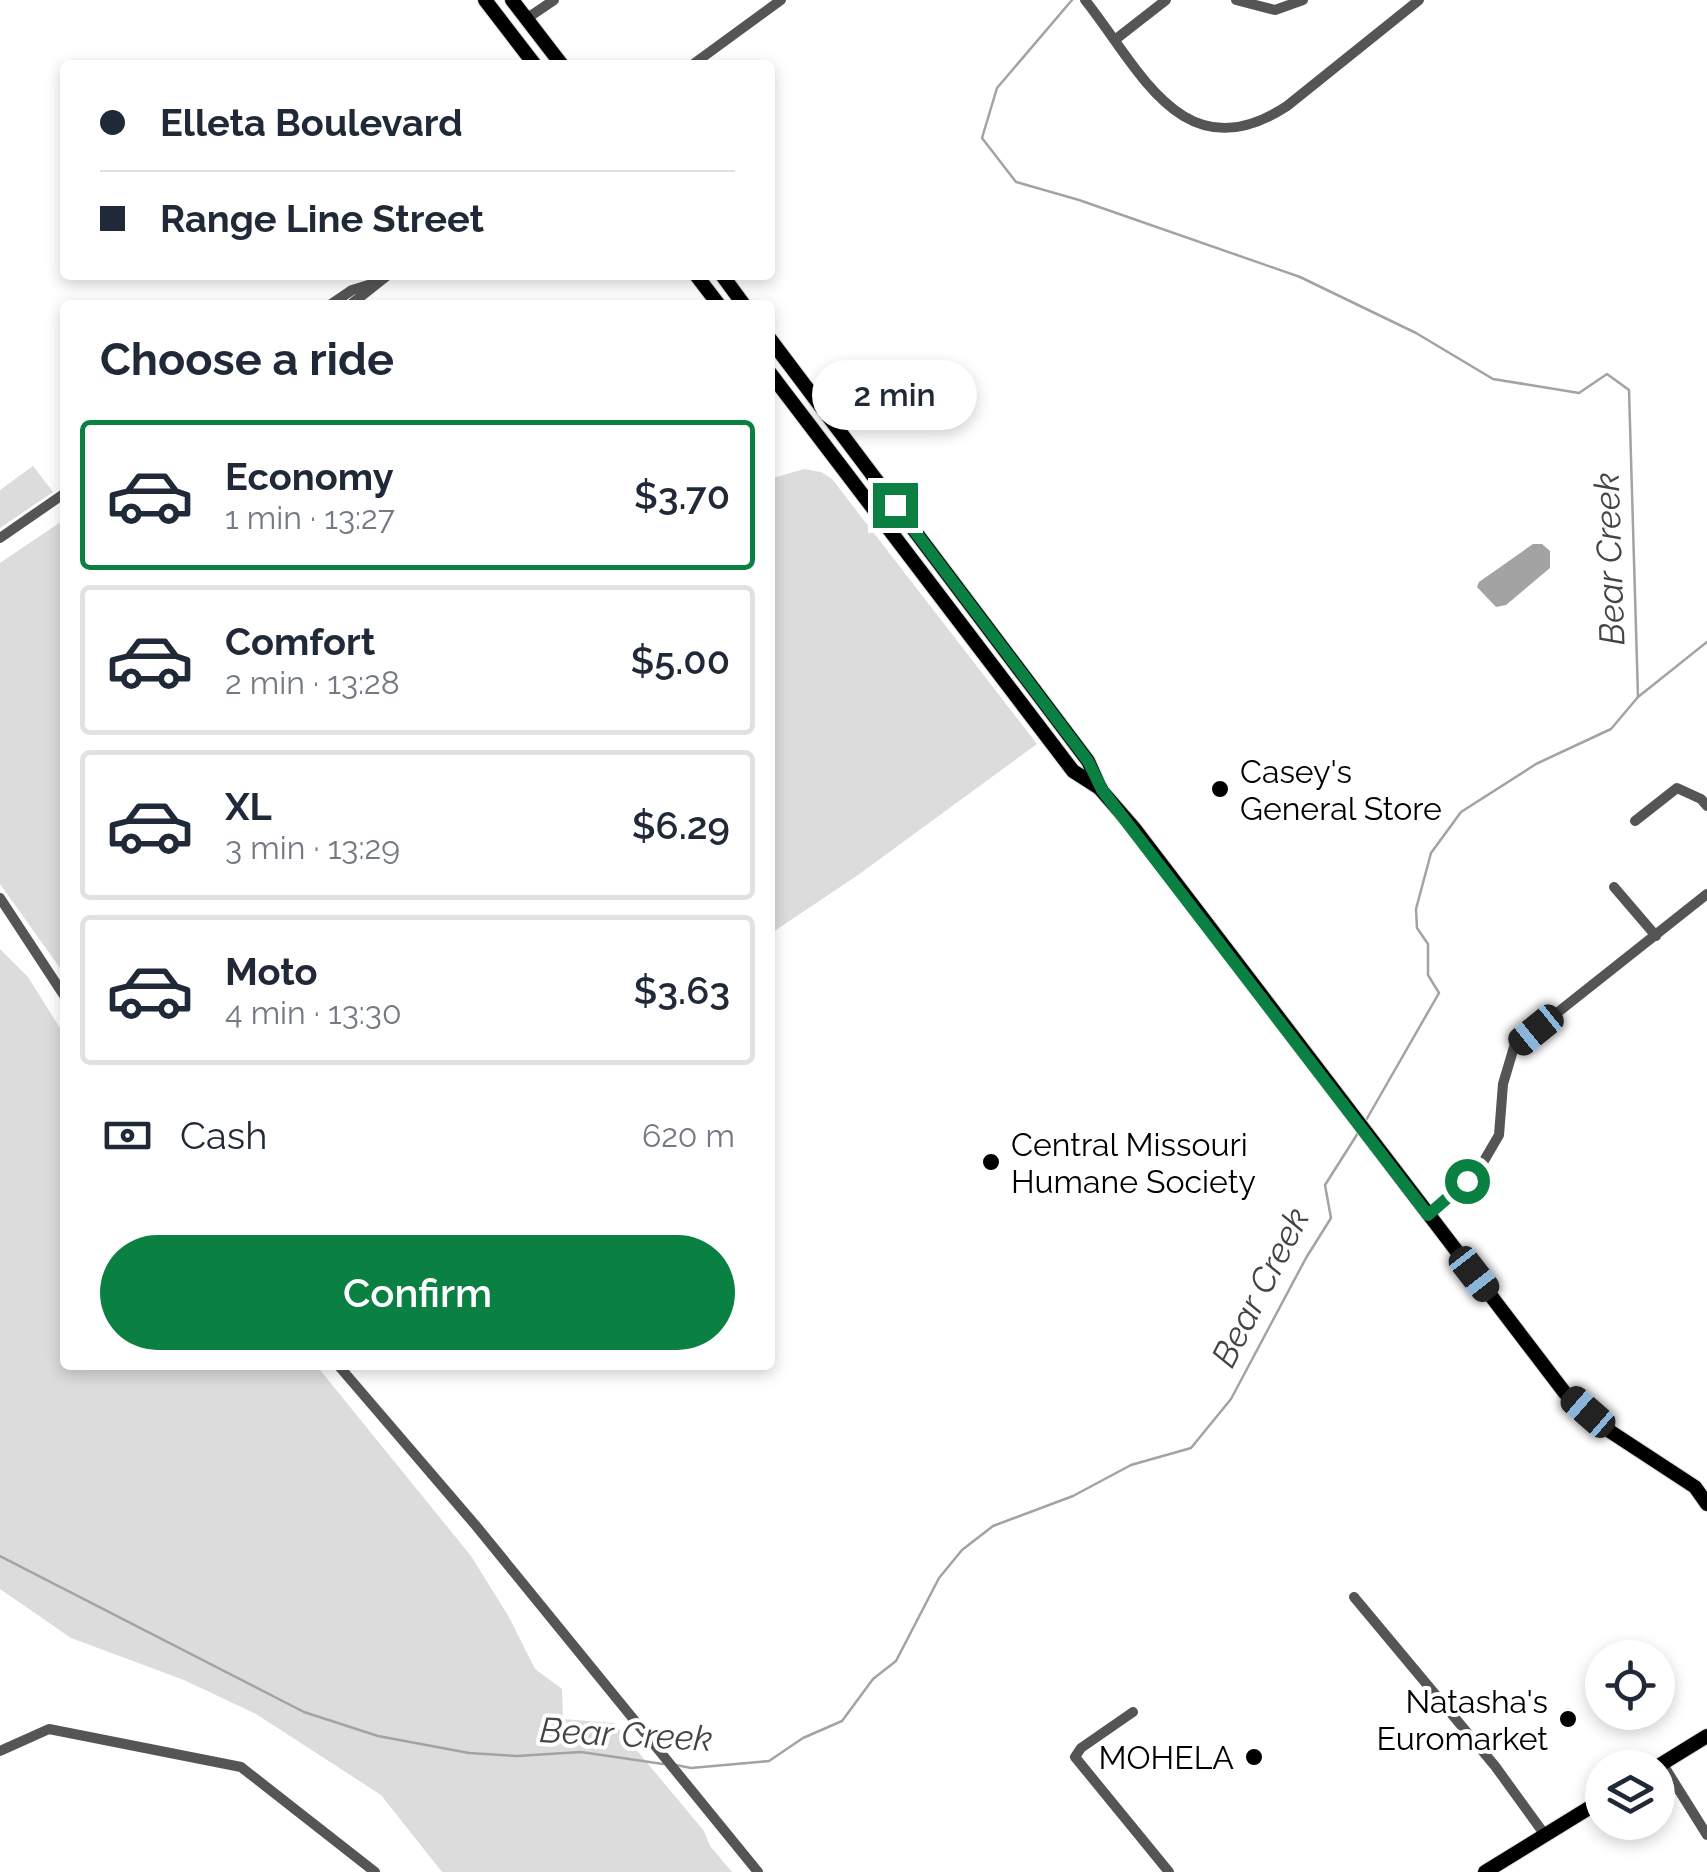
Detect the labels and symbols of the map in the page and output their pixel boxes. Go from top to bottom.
callout: 2 min [812,360,978,430]
water label: Bear Creek [1585,472,1633,646]
route end [873,483,918,528]
place label: Casey's General Store [1240,753,1442,827]
marker: Casey's General Store [1209,778,1231,800]
car [1503,999,1569,1061]
place label: Central Missouri Humane Society [1011,1126,1256,1200]
marker: Central Missouri Humane Society [980,1151,1002,1173]
route start [1445,1159,1490,1204]
water label: Bear Creek [1203,1201,1317,1373]
car [1444,1241,1504,1307]
car [1556,1381,1620,1443]
place label: Natasha's Euromarket [1377,1683,1548,1757]
marker: Natasha's Euromarket [1557,1708,1579,1730]
water label: Bear Creek [539,1709,713,1759]
place label: MOHELA [1099,1739,1234,1776]
marker: MOHELA [1243,1746,1265,1768]

